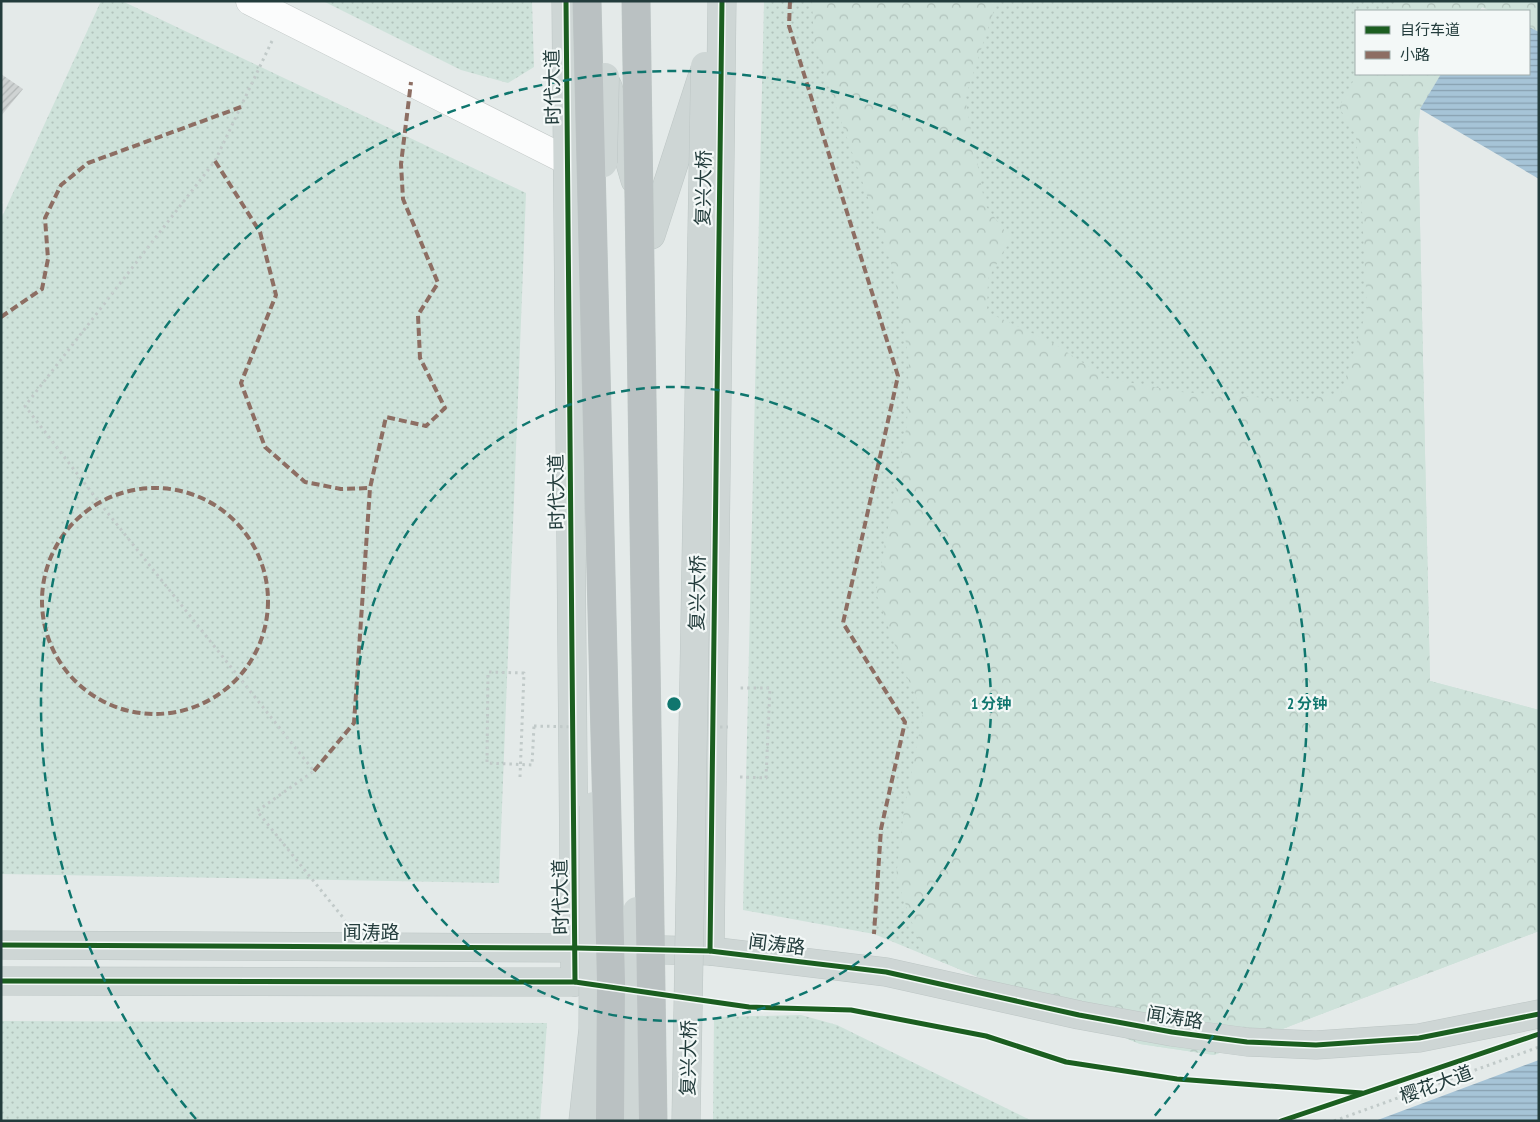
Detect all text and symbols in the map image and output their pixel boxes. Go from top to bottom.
legend [1355,10,1530,75]
text: 自行车道 [1400,20,1460,39]
text: 小路 [1400,45,1430,64]
street label: 时代大道 [539,49,565,125]
street label: 复兴大桥 [690,150,716,226]
street label: 时代大道 [543,454,569,530]
street label: 复兴大桥 [684,555,710,631]
text: 1 分钟 [971,694,1011,713]
text: 2 分钟 [1287,694,1327,713]
centre of rings [665,695,683,713]
street label: 时代大道 [547,859,573,935]
street label: 闻涛路 [342,920,400,944]
street label: 闻涛路 [747,929,807,959]
street label: 闻涛路 [1145,1001,1205,1033]
street label: 复兴大桥 [675,1020,701,1096]
street label: 樱花大道 [1396,1060,1476,1108]

